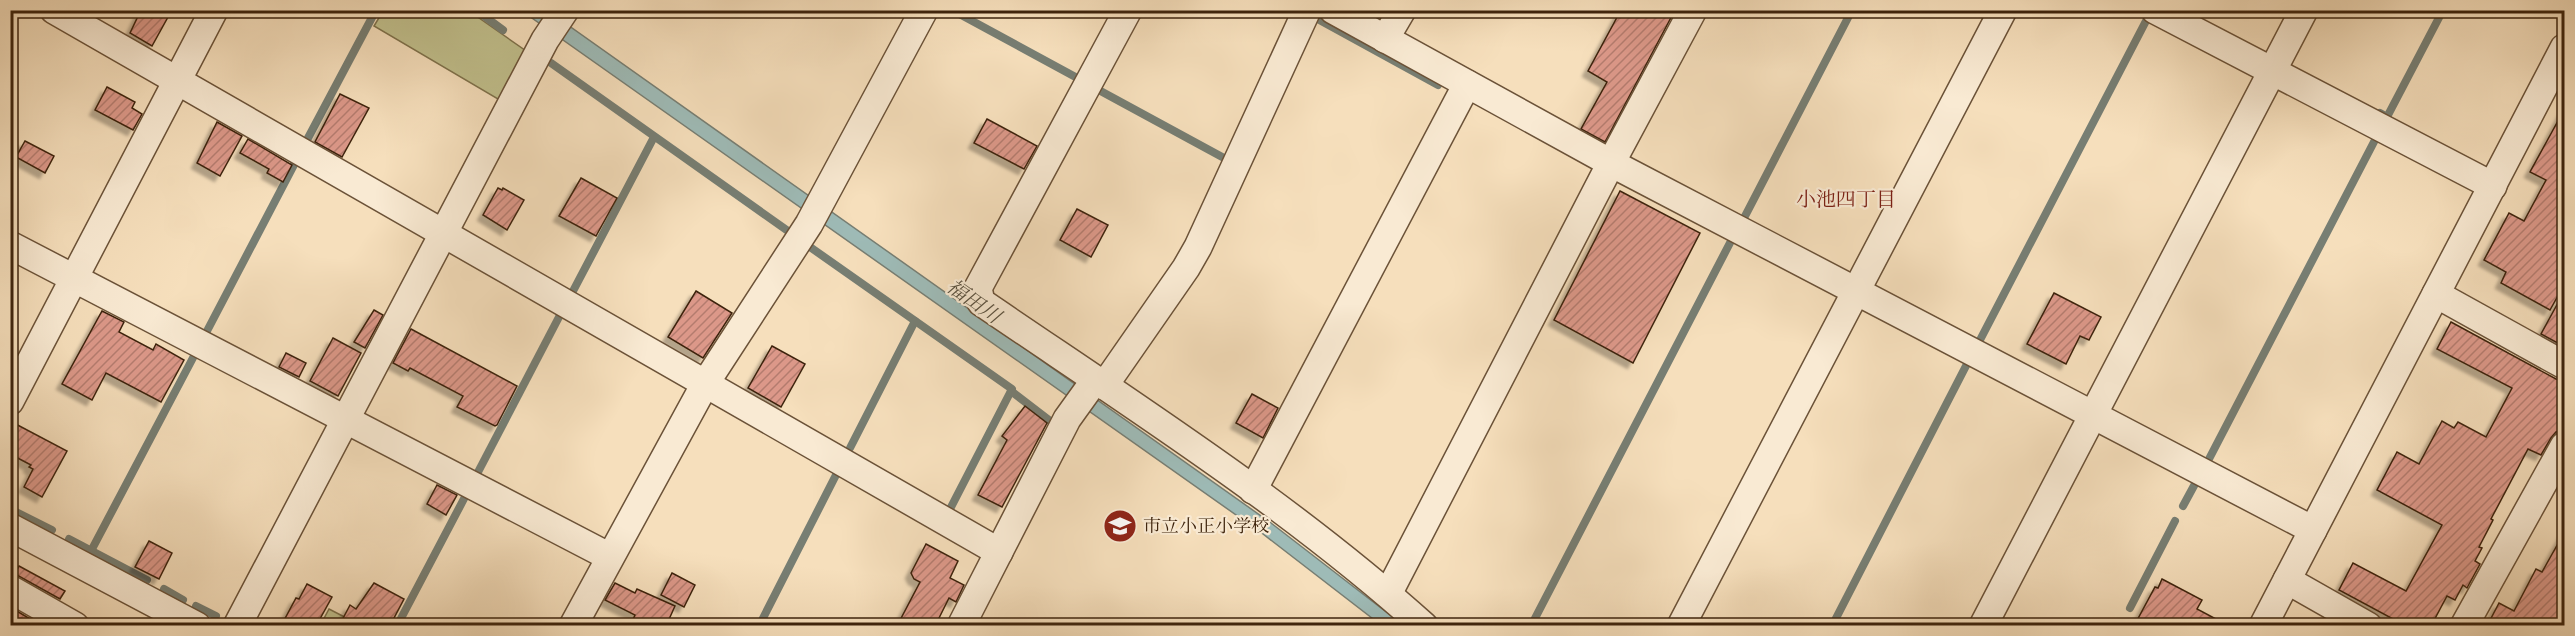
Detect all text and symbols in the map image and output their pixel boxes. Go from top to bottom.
district label: 小池四丁目 [1796,187,1896,211]
water label: 福田川 [943,274,1007,329]
school or university icon: 市立小正小学校 [1102,508,1138,544]
place label: 市立小正小学校 [1143,515,1269,537]

